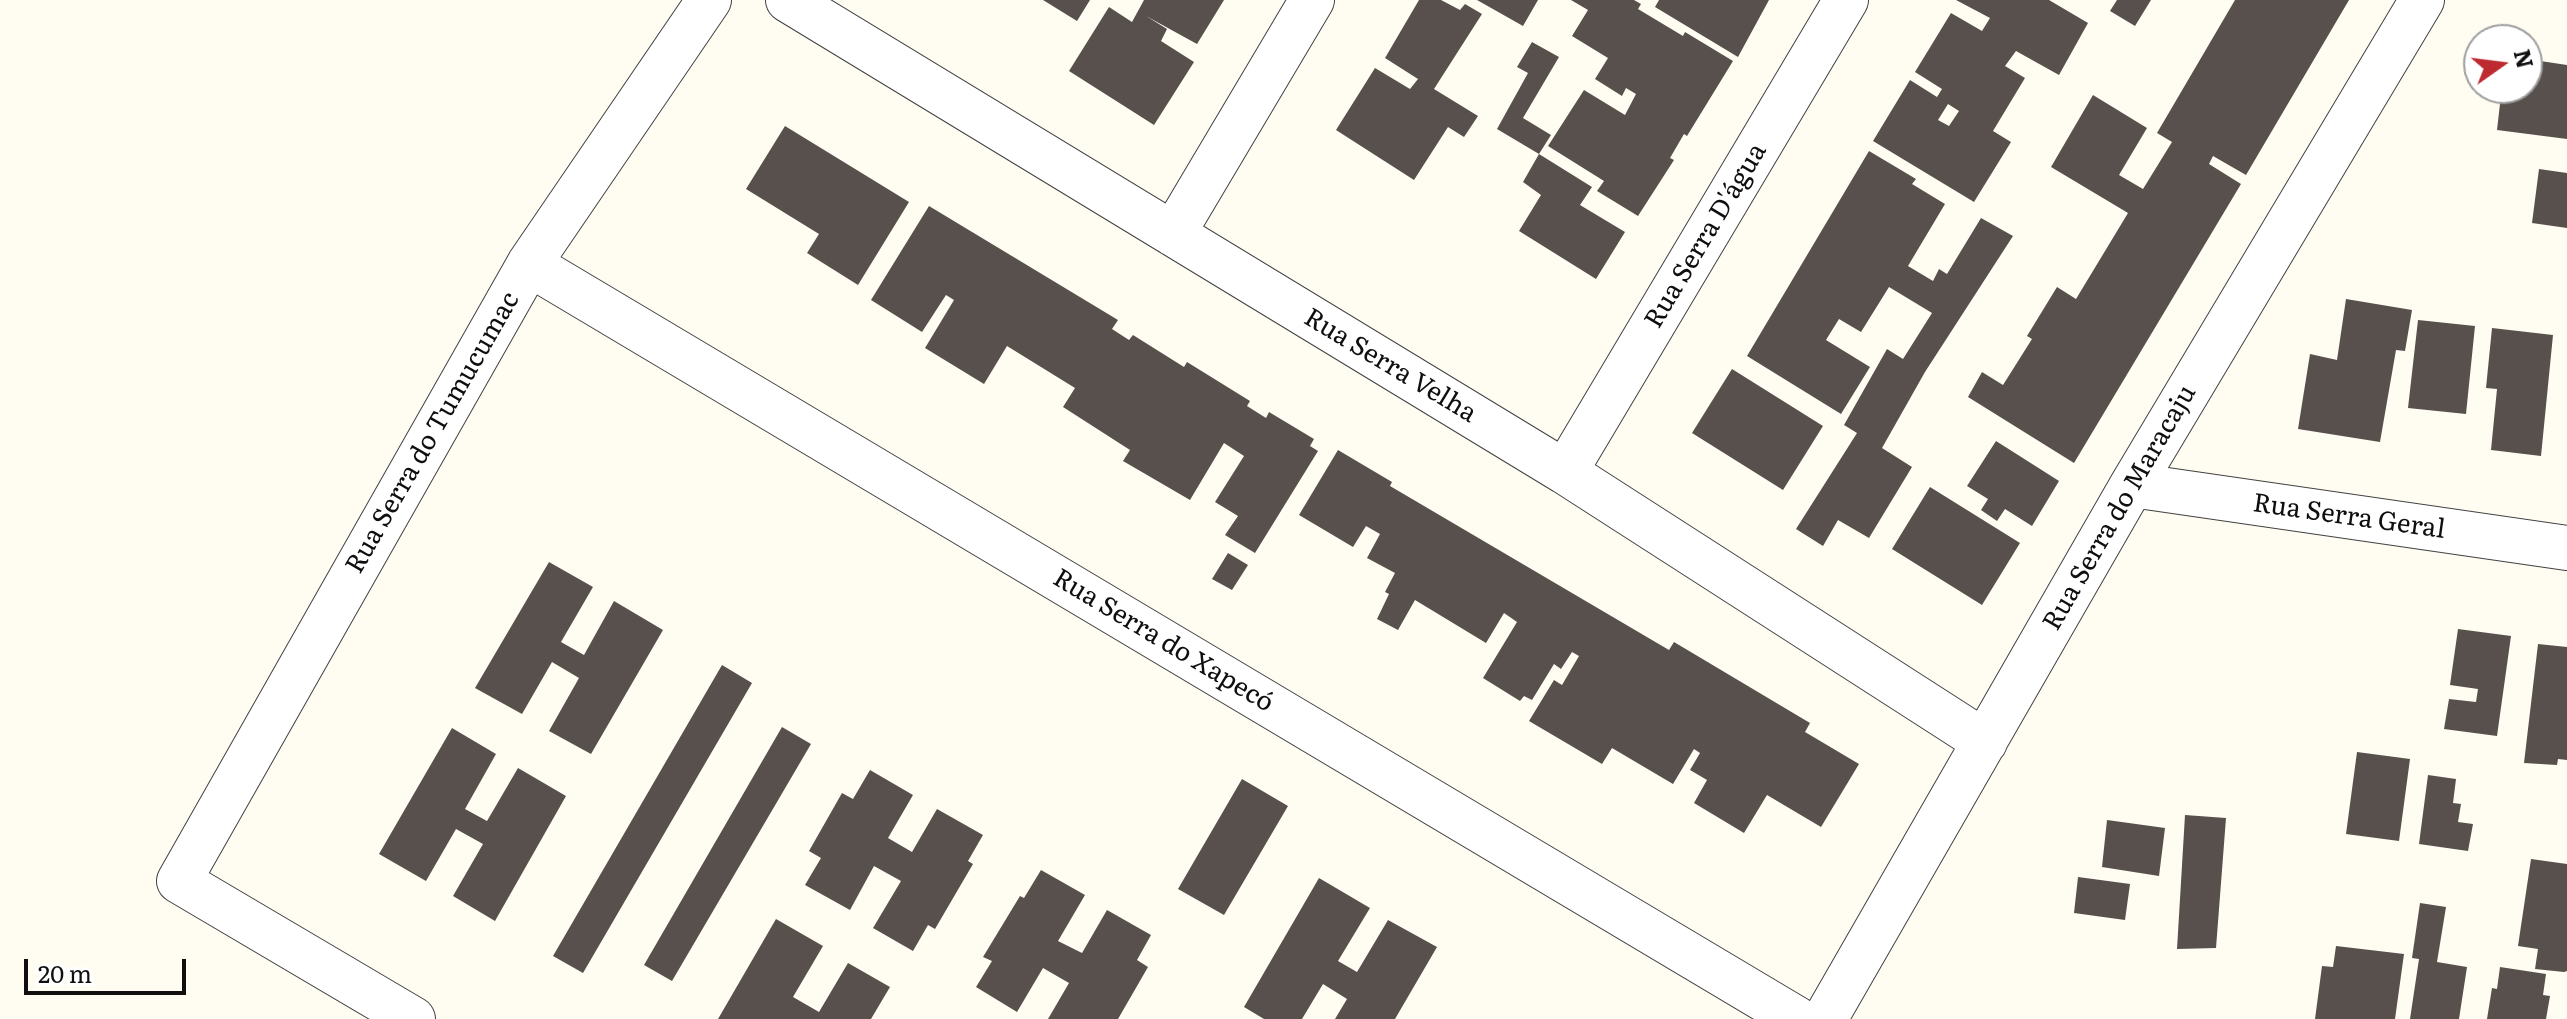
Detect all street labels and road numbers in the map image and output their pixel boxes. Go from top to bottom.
street label: Rua Serra D'água [1638,138,1774,334]
street label: Rua Serra do Tumucumac [340,287,526,579]
street label: Rua Serra Velha [1298,302,1482,430]
street label: Rua Serra do Maracaju [2037,380,2203,636]
street label: Rua Serra Geral [2251,488,2447,546]
street label: Rua Serra do Xapecó [1047,563,1279,719]

